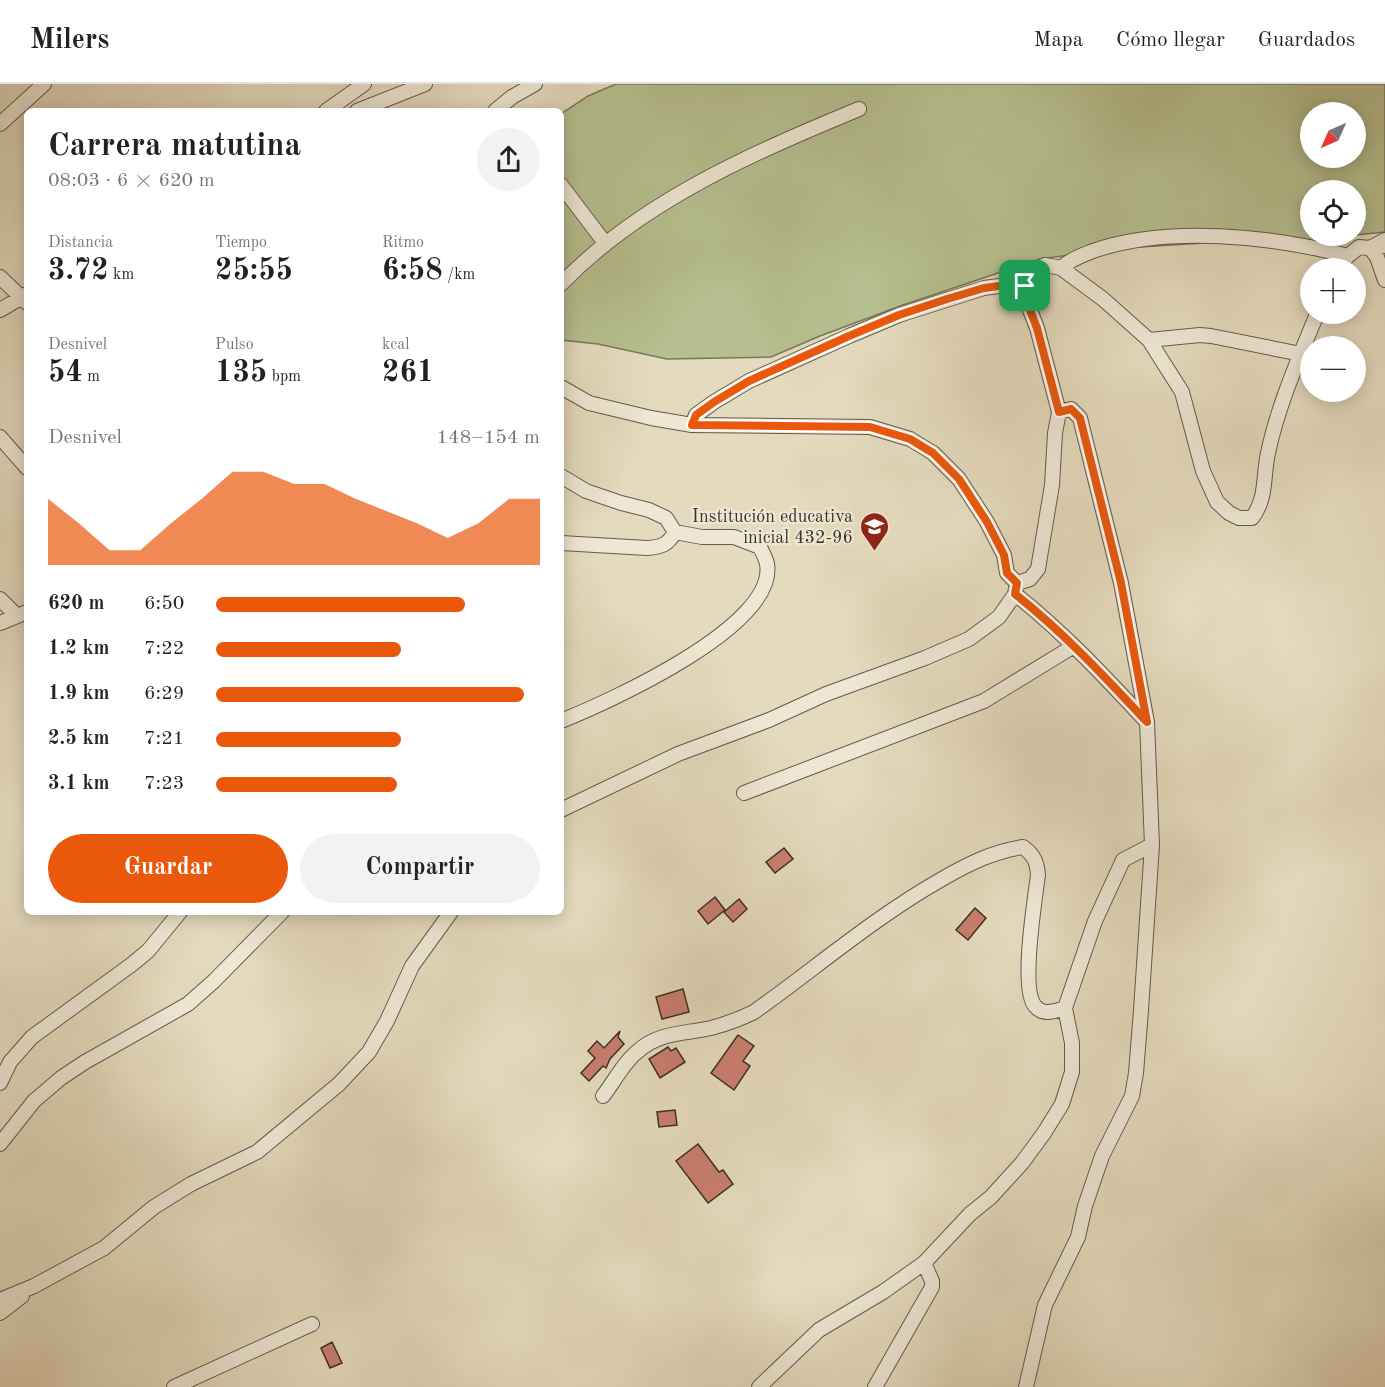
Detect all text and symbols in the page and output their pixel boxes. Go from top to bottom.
text: Milers [30,27,109,55]
text: Mapa [1034,30,1083,51]
text: Cómo llegar [1116,30,1225,51]
text: Guardados [1258,30,1355,51]
north arrow [1300,102,1366,168]
map controls [1300,102,1366,402]
button: share [477,128,540,191]
text: Carrera matutina [48,130,301,163]
text: 08:03 · 6 × 620 m [48,171,215,191]
button: locate [1300,180,1366,246]
text: Distancia [48,235,113,251]
text: Tiempo [215,235,267,251]
text: Ritmo [382,235,424,251]
text: 3.72 [48,256,109,286]
text: 25:55 [215,256,293,286]
text: 6:58 [382,256,443,286]
button: + [1300,258,1366,324]
pin [999,260,1050,311]
text: km [109,267,134,283]
text: /km [443,267,475,283]
icon: arrive [1008,269,1041,302]
button: − [1300,336,1366,402]
text: Desnivel [48,337,107,353]
text: Pulso [215,337,254,353]
text: kcal [382,337,410,353]
text: 54 [48,358,83,388]
text: 135 [215,358,267,388]
text: 261 [382,358,434,388]
text: m [83,369,100,385]
text: bpm [267,369,301,385]
text: Desnivel [48,428,122,448]
text: 148–154 m [437,428,540,448]
place label: Institución educativa inicial 432-96 [692,508,853,547]
school or university icon: Institución educativa inicial 432-96 [858,510,890,552]
text: 620 m [48,594,104,614]
text: 6:50 [144,594,184,614]
text: 1.2 km [48,639,110,659]
text: 7:22 [144,639,184,659]
text: 1.9 km [48,684,110,704]
text: 6:29 [144,684,184,704]
text: 2.5 km [48,729,110,749]
text: 7:21 [144,729,184,749]
text: 3.1 km [48,774,110,794]
text: 7:23 [144,774,184,794]
button: Guardar [48,834,288,903]
button: Compartir [300,834,540,903]

